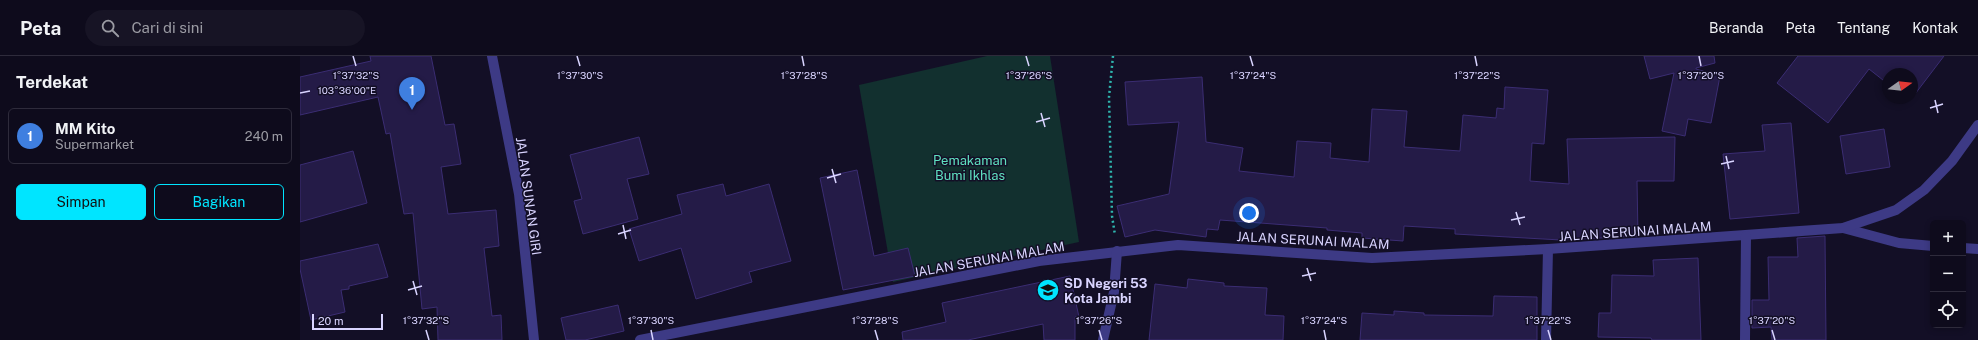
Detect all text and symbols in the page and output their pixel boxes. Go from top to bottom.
search box [85,10,365,46]
text: Peta [20,17,61,39]
icon: search [99,17,121,39]
text: Cari di sini [131,19,203,36]
text: Beranda [1709,20,1764,36]
text: Peta [1786,20,1815,36]
text: Tentang [1837,20,1890,36]
text: Kontak [1912,20,1958,36]
north arrow [1882,68,1918,104]
text: 1°37'32"S [333,69,380,81]
text: 1°37'30"S [557,69,604,81]
text: 1°37'28"S [781,69,828,81]
text: 1°37'26"S [1006,69,1053,81]
text: 1°37'24"S [1230,69,1277,81]
text: 1°37'22"S [1454,69,1500,81]
text: 1°37'20"S [1678,69,1724,81]
text: Terdekat [16,72,88,92]
pin: 1 [399,77,425,110]
text: 103°36'00"E [318,84,376,96]
text: MM Kito [55,120,115,137]
text: 1 [27,129,33,144]
text: 240 m [245,129,283,144]
street label: JALAN SUNAN GIRI [513,136,544,256]
text: Supermarket [55,137,134,152]
park label: Pemakaman Bumi Ikhlas [933,153,1007,183]
button: Simpan [16,184,146,220]
button: Bagikan [154,184,284,220]
your location [1239,203,1259,223]
street label: JALAN SERUNAI MALAM [1558,219,1712,244]
map controls [1930,220,1966,328]
button: + [1930,220,1966,256]
street label: JALAN SERUNAI MALAM [1236,229,1390,252]
street label: JALAN SERUNAI MALAM [912,239,1066,280]
button: − [1930,256,1966,292]
place label: SD Negeri 53 Kota Jambi [1064,276,1148,306]
school or university icon: SD Negeri 53 Kota Jambi [1035,277,1061,303]
button: locate [1930,292,1966,328]
scale bar [312,312,383,331]
text: 1°37'32"S [403,314,450,326]
text: 1°37'30"S [628,314,675,326]
text: 1°37'28"S [852,314,899,326]
text: 1°37'26"S [1076,314,1123,326]
text: 1°37'24"S [1301,314,1348,326]
text: 1°37'22"S [1525,314,1571,326]
text: 1°37'20"S [1749,314,1795,326]
text: 20 m [318,315,343,327]

